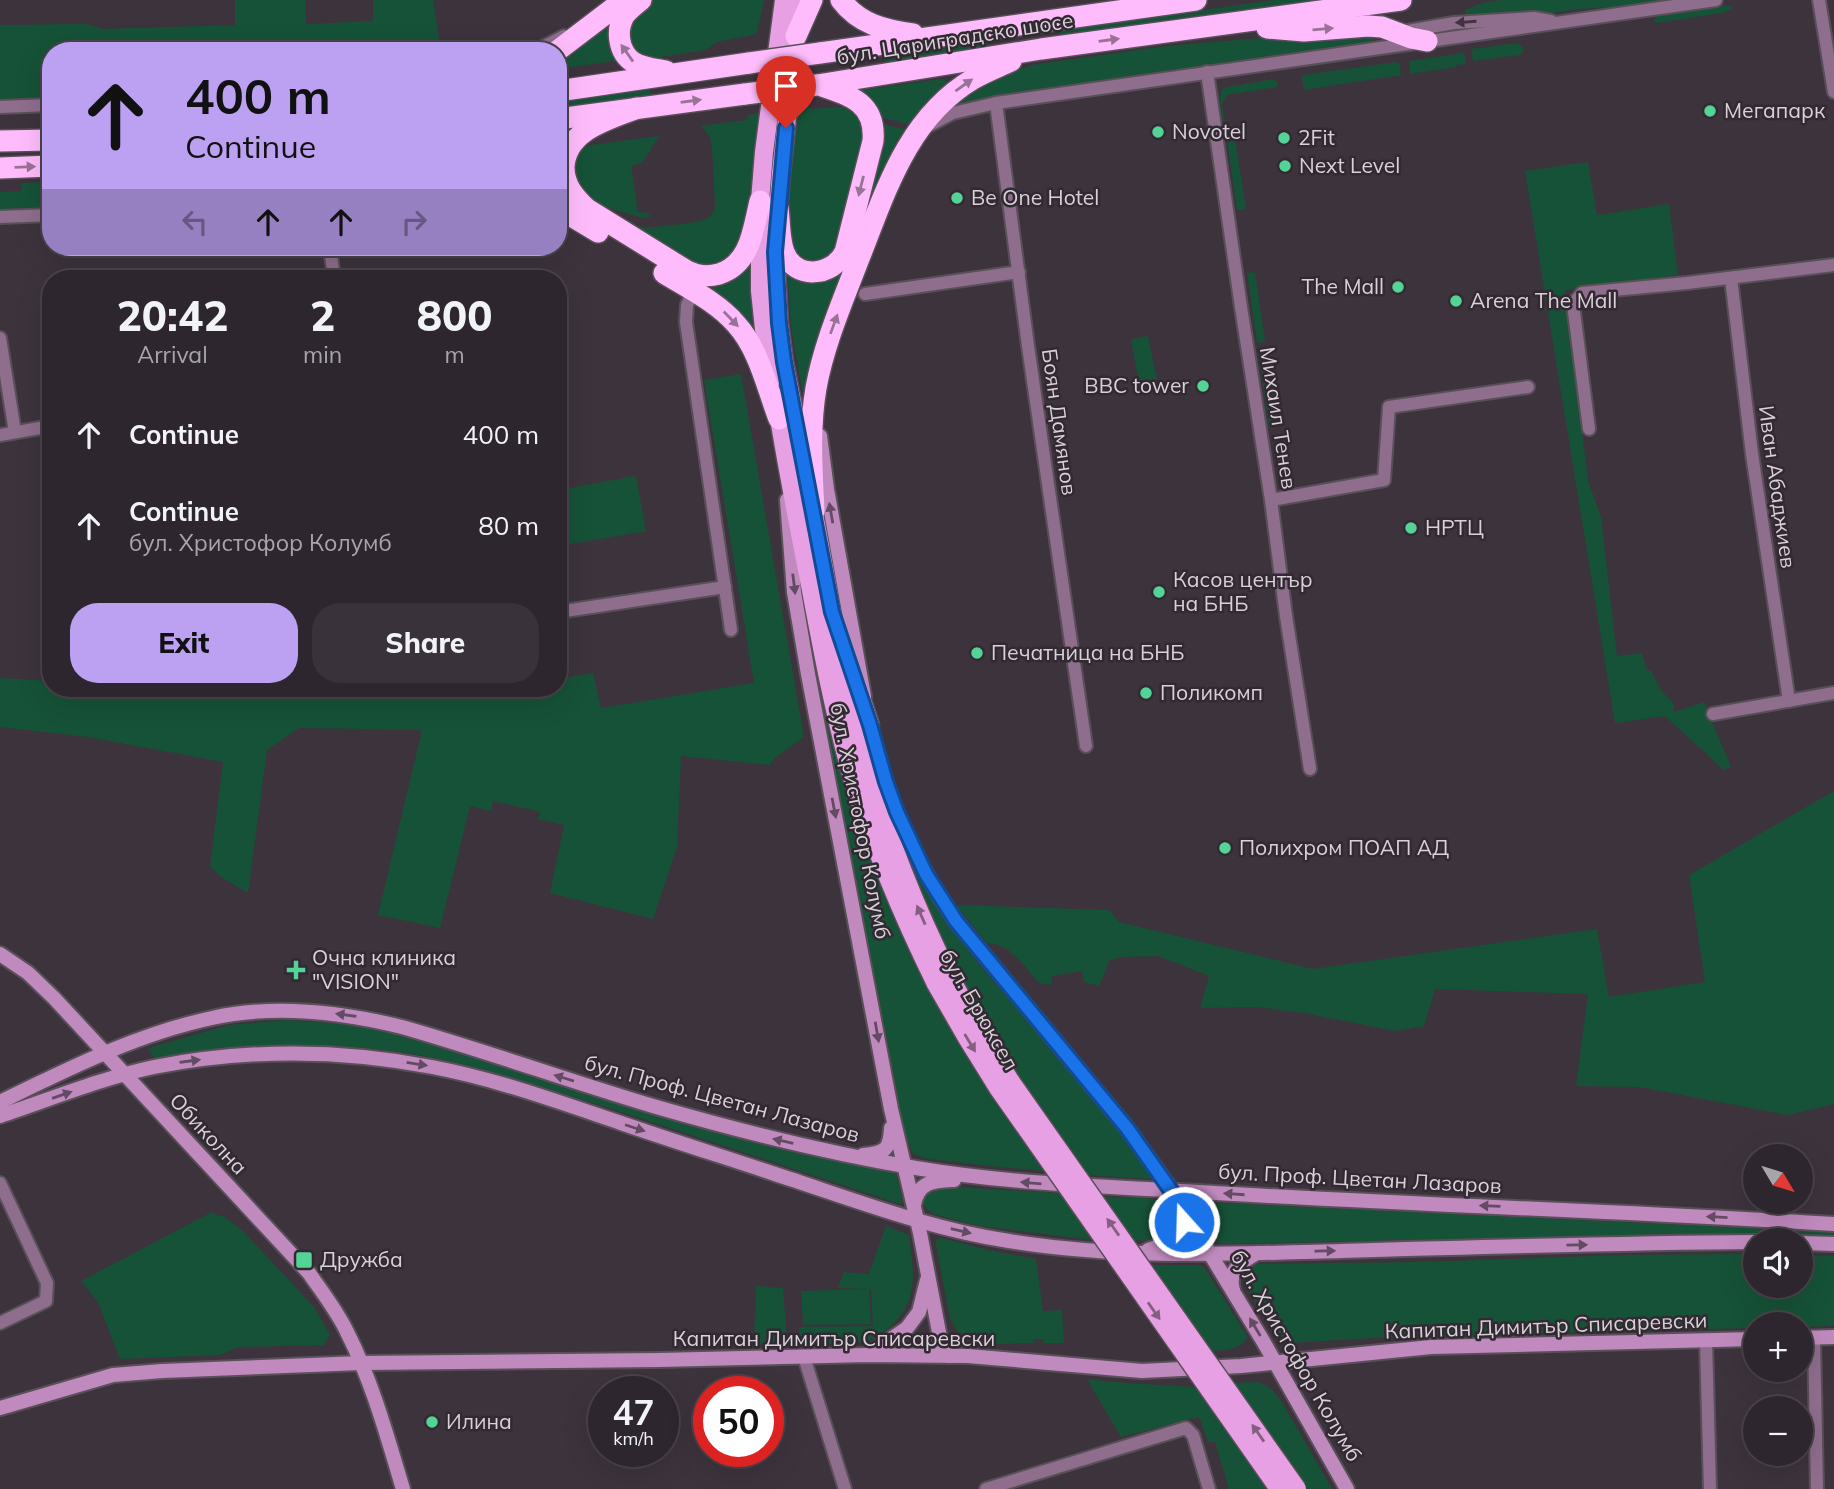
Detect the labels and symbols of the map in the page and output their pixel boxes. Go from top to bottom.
street label: бул. Цариградско шосе [835,6,1075,70]
one-way arrow [1455,17,1477,28]
one-way arrow [1312,23,1334,34]
one-way arrow [1098,34,1120,45]
one-way arrow [620,44,634,63]
pin [756,56,816,128]
one-way arrow [955,78,973,92]
one-way arrow [680,95,702,106]
place label: Мегапарк [1724,97,1826,123]
marker: Мегапарк [1702,103,1718,119]
place label: Novotel [1172,118,1246,144]
marker: Novotel [1150,124,1166,140]
place label: 2Fit [1298,124,1335,150]
marker: 2Fit [1276,130,1292,146]
place label: Next Level [1299,152,1400,178]
marker: Next Level [1277,158,1293,174]
one-way arrow [15,162,37,173]
one-way arrow [855,175,866,197]
place label: Be One Hotel [971,184,1099,210]
marker: Be One Hotel [949,190,965,206]
place label: The Mall [1301,273,1384,299]
marker: The Mall [1390,279,1406,295]
place label: Arena The Mall [1470,287,1617,313]
marker: Arena The Mall [1448,293,1464,309]
one-way arrow [722,311,739,327]
one-way arrow [829,313,840,334]
street label: Михаил Тенев [1255,345,1303,491]
street label: Боян Дамянов [1037,347,1083,497]
place label: BBC tower [1084,372,1189,398]
marker: BBC tower [1195,378,1211,394]
street label: Иван Абаджиев [1754,404,1802,570]
one-way arrow [825,502,836,524]
place label: НРТЦ [1425,514,1484,540]
marker: НРТЦ [1403,520,1419,536]
place label: Касов център на БНБ [1173,566,1313,616]
one-way arrow [788,573,799,595]
marker: Касов център на БНБ [1151,584,1167,600]
place label: Печатница на БНБ [991,639,1184,665]
marker: Печатница на БНБ [969,645,985,661]
place label: Поликомп [1160,679,1263,705]
marker: Поликомп [1138,685,1154,701]
street label: бул. Христофор Колумб [825,700,897,941]
one-way arrow [829,797,840,819]
place label: Полихром ПОАП АД [1239,834,1449,860]
marker: Полихром ПОАП АД [1217,840,1233,856]
one-way arrow [915,905,926,926]
place label: Очна клиника "VISION" [312,944,456,994]
street label: бул. Брюксел [935,945,1025,1074]
marker: Очна клиника "VISION" [286,960,306,980]
one-way arrow [335,1010,357,1021]
one-way arrow [871,1021,882,1043]
one-way arrow [963,1033,976,1052]
street label: бул. Проф. Цветан Лазаров [582,1049,863,1147]
one-way arrow [180,1055,202,1066]
one-way arrow [406,1059,428,1070]
one-way arrow [553,1072,574,1083]
street label: Обиколна [164,1087,253,1179]
one-way arrow [51,1089,72,1100]
one-way arrow [625,1123,646,1134]
one-way arrow [772,1135,794,1146]
north arrow [1743,1144,1813,1214]
street label: бул. Проф. Цветан Лазаров [1218,1158,1502,1198]
one-way arrow [1019,1177,1041,1188]
position arrow [1147,1185,1221,1259]
one-way arrow [1223,1189,1245,1200]
one-way arrow [1478,1201,1500,1212]
one-way arrow [1706,1212,1728,1223]
one-way arrow [1106,1218,1120,1236]
one-way arrow [950,1226,972,1237]
one-way arrow [1566,1239,1588,1251]
street label: бул. Христофор Колумб [1226,1245,1368,1466]
one-way arrow [1314,1245,1336,1257]
place label: Дружба [320,1246,403,1272]
marker: Дружба [294,1250,314,1270]
one-way arrow [1147,1302,1161,1320]
street label: Капитан Димитър Списаревски [1384,1306,1708,1344]
one-way arrow [1248,1318,1261,1337]
street label: Капитан Димитър Списаревски [673,1325,995,1351]
speed limit sign: 50 [693,1376,784,1467]
place label: Илина [446,1408,512,1434]
marker: Илина [424,1414,440,1430]
one-way arrow [1251,1424,1265,1442]

